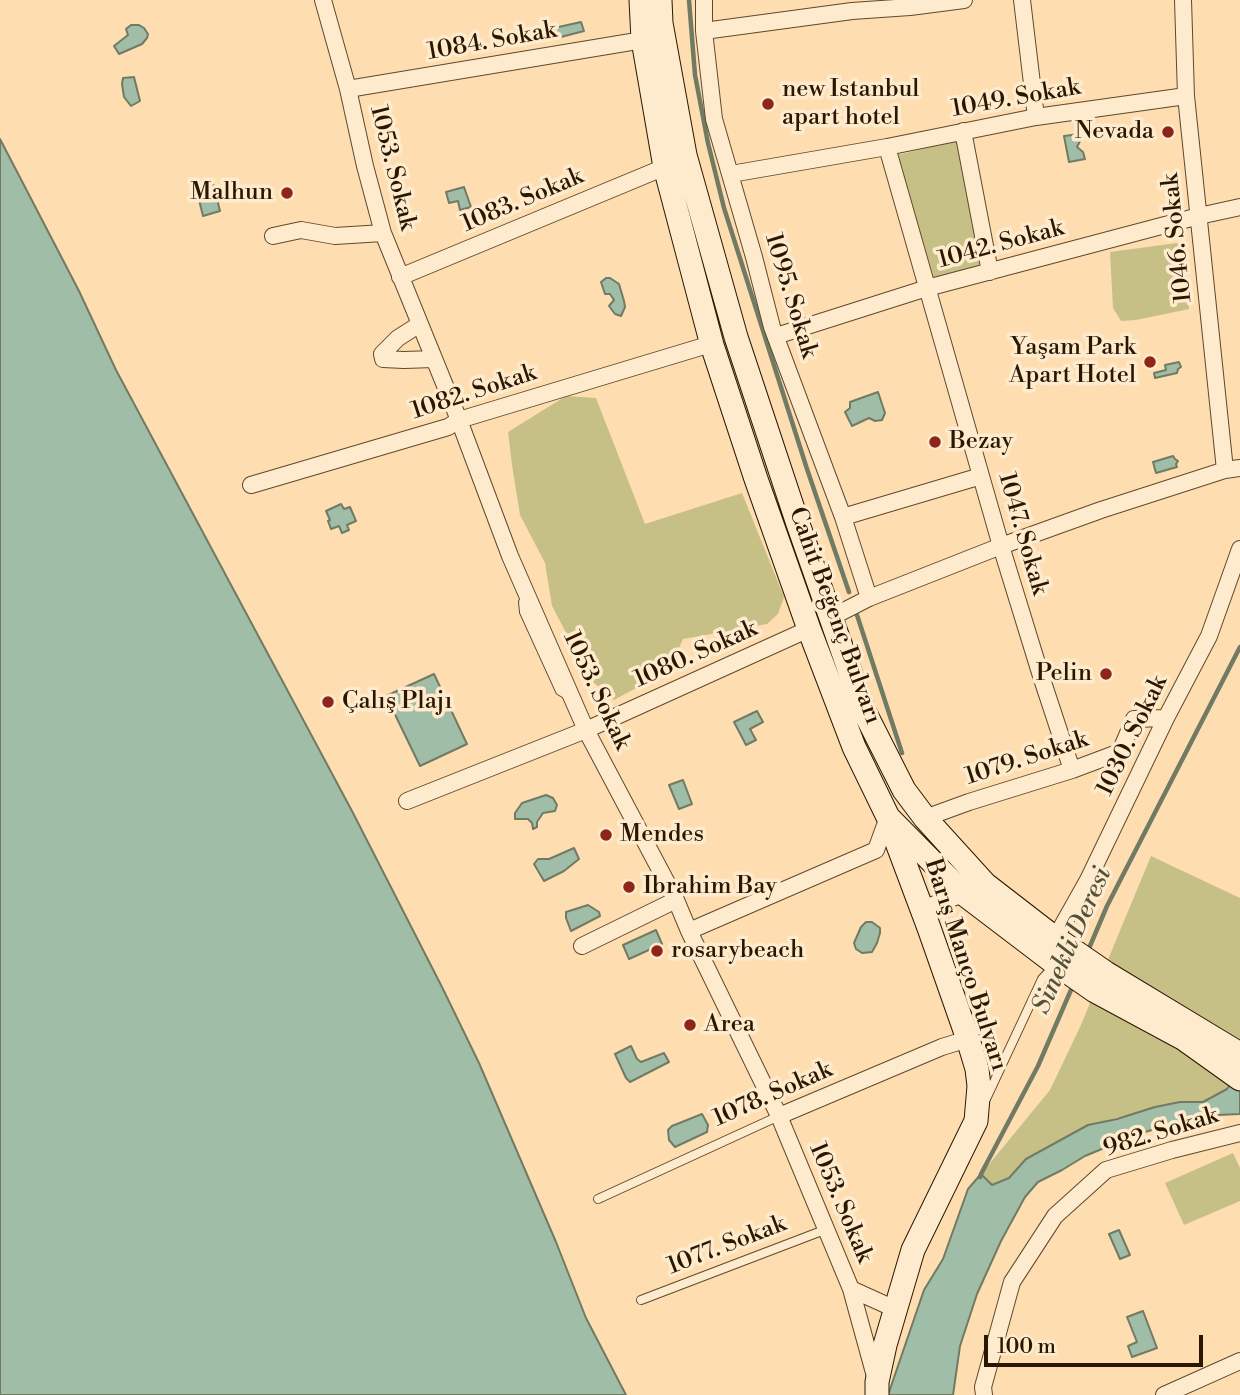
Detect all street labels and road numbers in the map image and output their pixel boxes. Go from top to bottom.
street label: 1084. Sokak [425,16,559,68]
street label: 1049. Sokak [950,74,1082,124]
street label: 1053. Sokak [363,103,421,233]
street label: 1083. Sokak [458,163,588,239]
street label: 1046. Sokak [1157,172,1199,304]
street label: 1042. Sokak [935,214,1067,276]
street label: 1095. Sokak [757,230,823,362]
street label: 1082. Sokak [408,359,540,427]
street label: 1047. Sokak [991,470,1053,598]
street label: Cahit Beğenç Bulvarı [781,504,887,728]
street label: 1080. Sokak [630,615,762,695]
street label: 1053. Sokak [556,627,636,755]
street label: 1030. Sokak [1092,671,1174,801]
street label: 1079. Sokak [962,726,1092,792]
street label: Barış Manço Bulvarı [917,855,1013,1075]
street label: 1078. Sokak [709,1056,837,1134]
street label: 982. Sokak [1100,1102,1222,1164]
street label: 1053. Sokak [802,1139,878,1267]
street label: 1077. Sokak [664,1210,790,1282]

